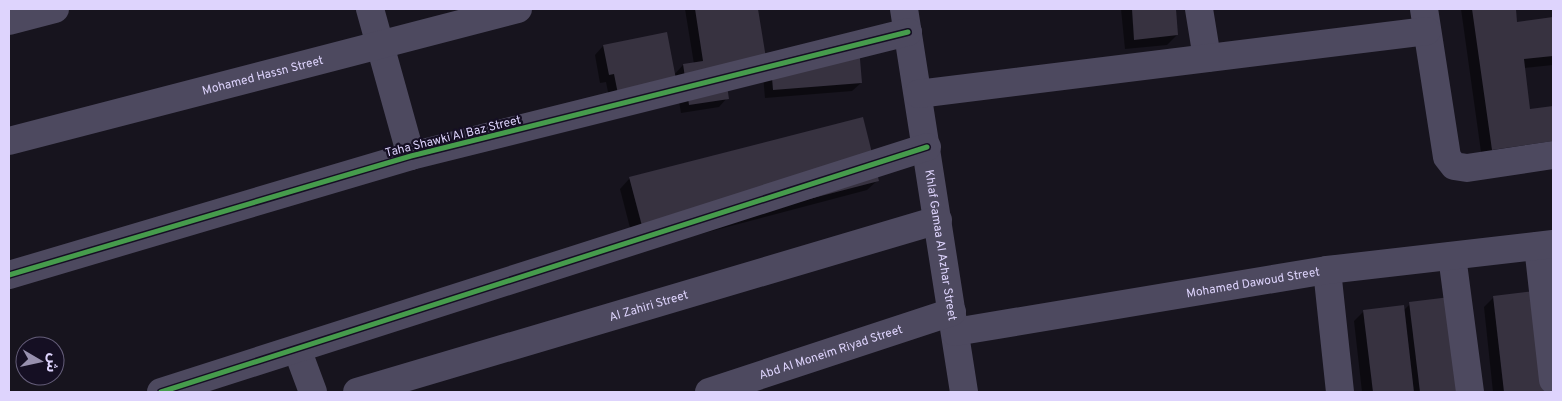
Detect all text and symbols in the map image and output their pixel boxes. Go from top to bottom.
street label: Mohamed Hassn Street [201,53,325,100]
street label: Taha Shawki Al Baz Street [384,112,523,162]
street label: Khlaf Gamaa Al Azhar Street [920,169,960,322]
street label: Mohamed Dawoud Street [1185,264,1321,302]
street label: Al Zahiri Street [607,287,690,326]
street label: Abd Al Moneim Riyad Street [757,322,905,384]
north arrow [15,336,65,386]
text: ش [41,352,61,374]

